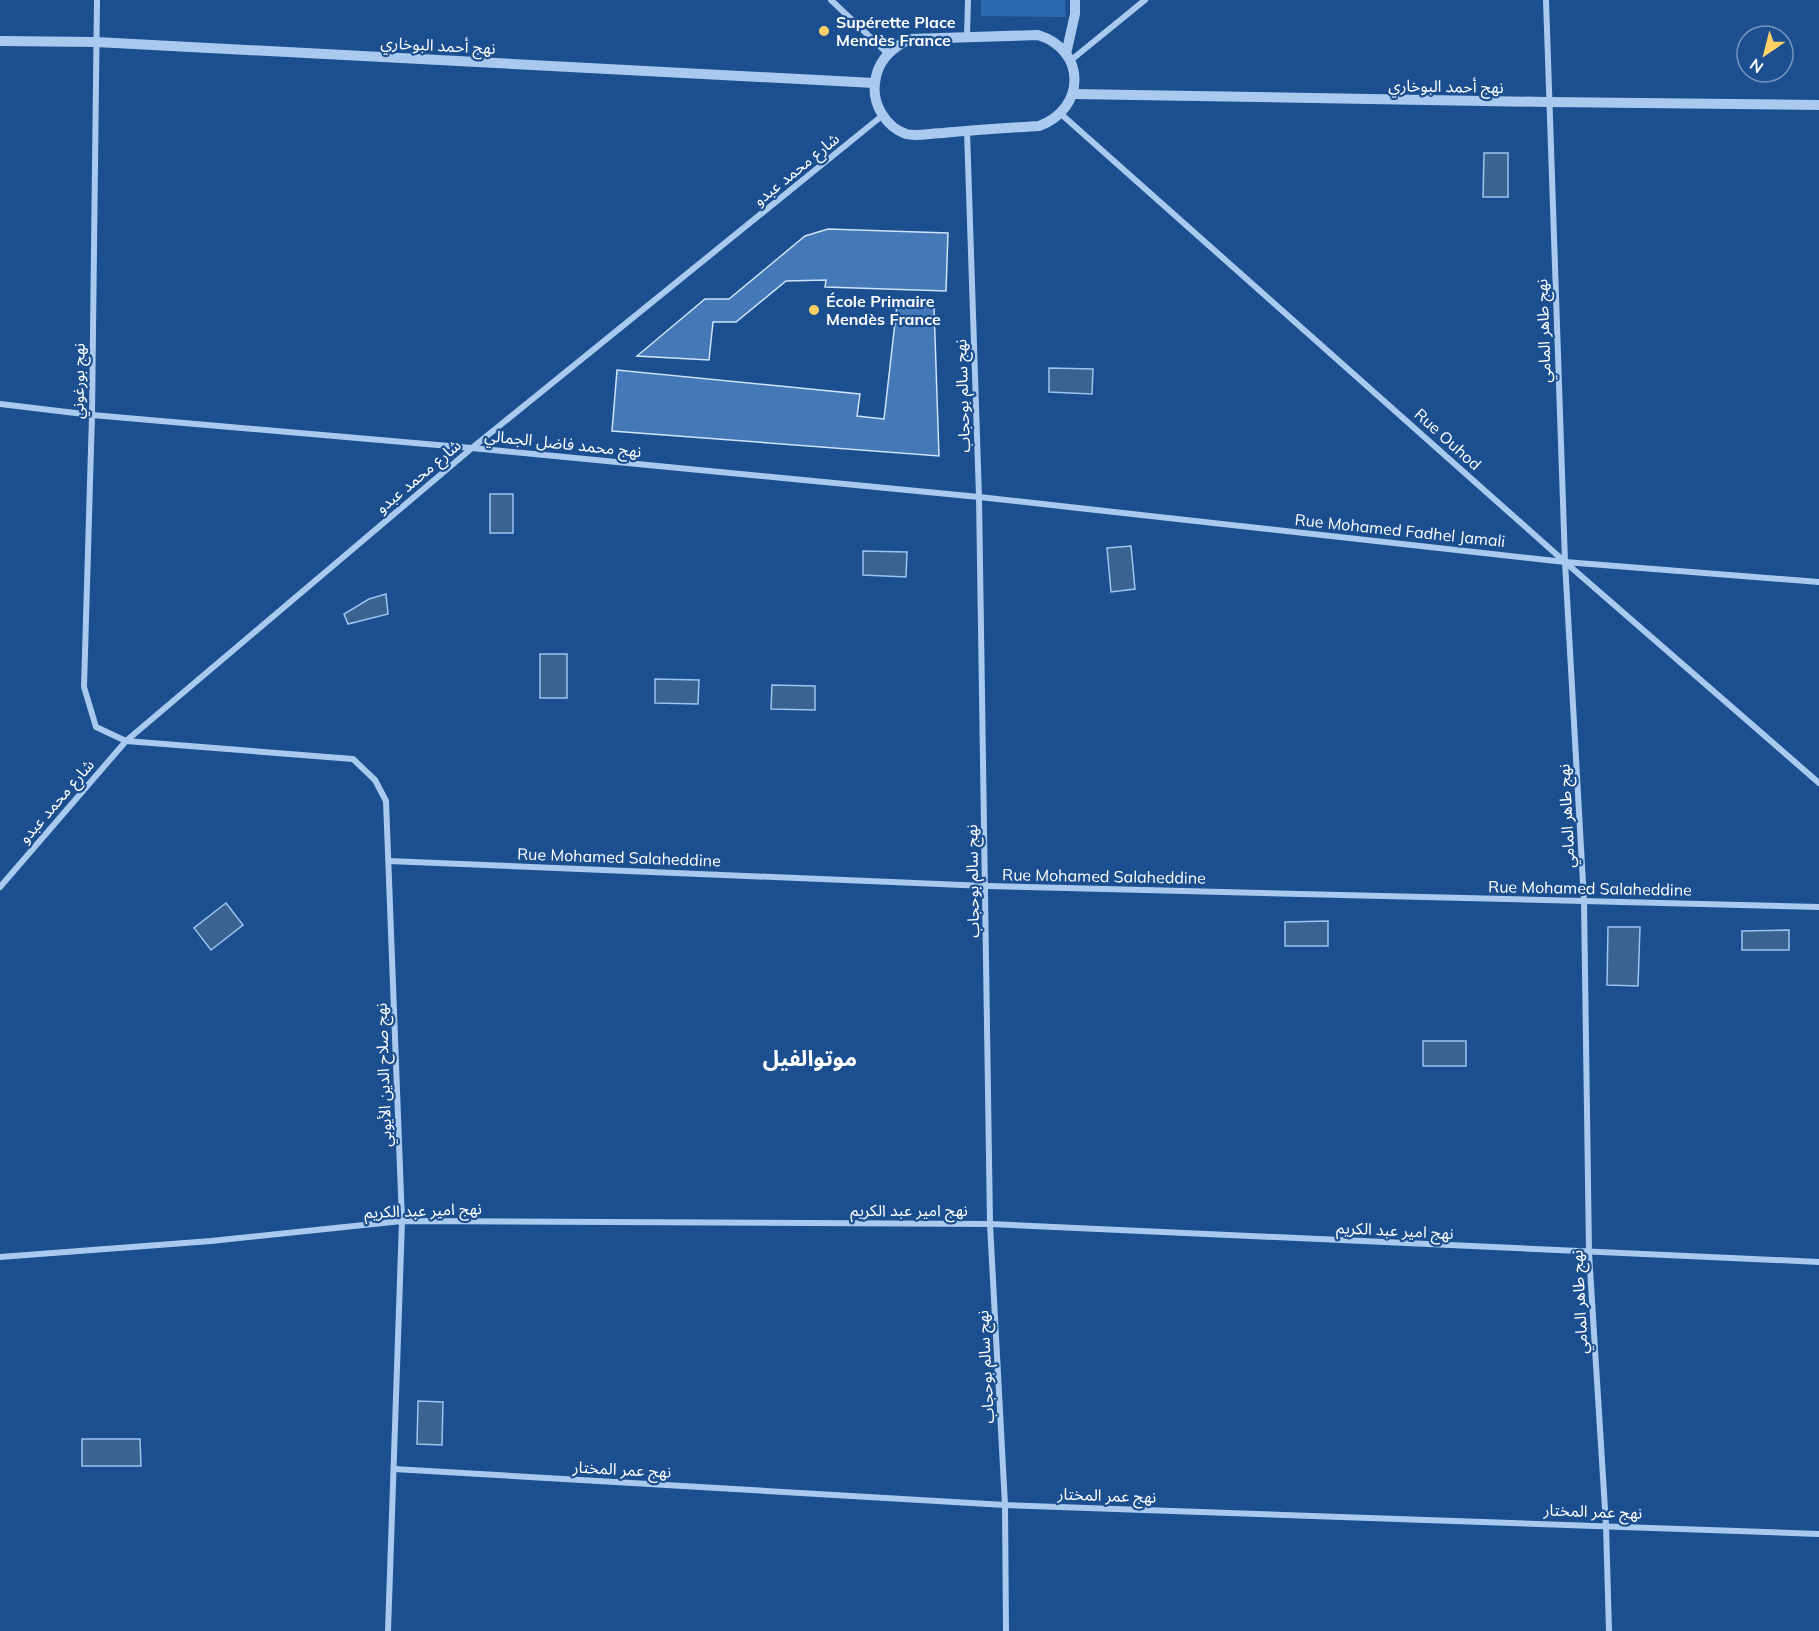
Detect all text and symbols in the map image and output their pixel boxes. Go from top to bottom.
place label: Supérette Place Mendès France [836,12,956,50]
marker: Supérette Place Mendès France [817,24,831,38]
north arrow [1735,24,1795,84]
street label: نهج أحمد البوخاري [380,32,496,61]
text: N [1746,55,1767,78]
street label: نهج أحمد البوخاري [1388,75,1504,100]
street label: شارع محمد عبدو [749,128,845,212]
street label: نهج طاهر المامي [1531,278,1558,383]
place label: École Primaire Mendès France [826,291,941,329]
marker: École Primaire Mendès France [807,303,821,317]
street label: نهج سالم بوحجاب [950,339,977,453]
street label: نهج بورغوني [67,343,92,419]
street label: Rue Ouhod [1411,404,1485,474]
street label: نهج محمد فاضل الجمالي [483,425,642,464]
street label: شارع محمد عبدو [371,435,467,520]
street label: Rue Mohamed Fadhel Jamali [1294,509,1506,551]
street label: شارع محمد عبدو [14,755,100,849]
street label: نهج طاهر المامي [1553,763,1582,869]
street label: نهج سالم بوحجاب [961,824,986,938]
street label: Rue Mohamed Salaheddine [517,843,721,871]
street label: Rue Mohamed Salaheddine [1002,864,1206,888]
street label: Rue Mohamed Salaheddine [1488,876,1692,900]
street label: نهج صلاح الدين الأيوبي [370,1003,399,1147]
district label: موتوالفيل [763,1044,857,1072]
street label: نهج امير عبد الكريم [364,1198,482,1225]
street label: نهج امير عبد الكريم [850,1200,968,1223]
street label: نهج امير عبد الكريم [1336,1217,1454,1246]
street label: نهج طاهر المامي [1566,1249,1595,1355]
street label: نهج سالم بوحجاب [972,1310,1001,1424]
street label: نهج عمر المختار [571,1456,672,1485]
street label: نهج عمر المختار [1056,1483,1157,1510]
street label: نهج عمر المختار [1542,1499,1643,1526]

